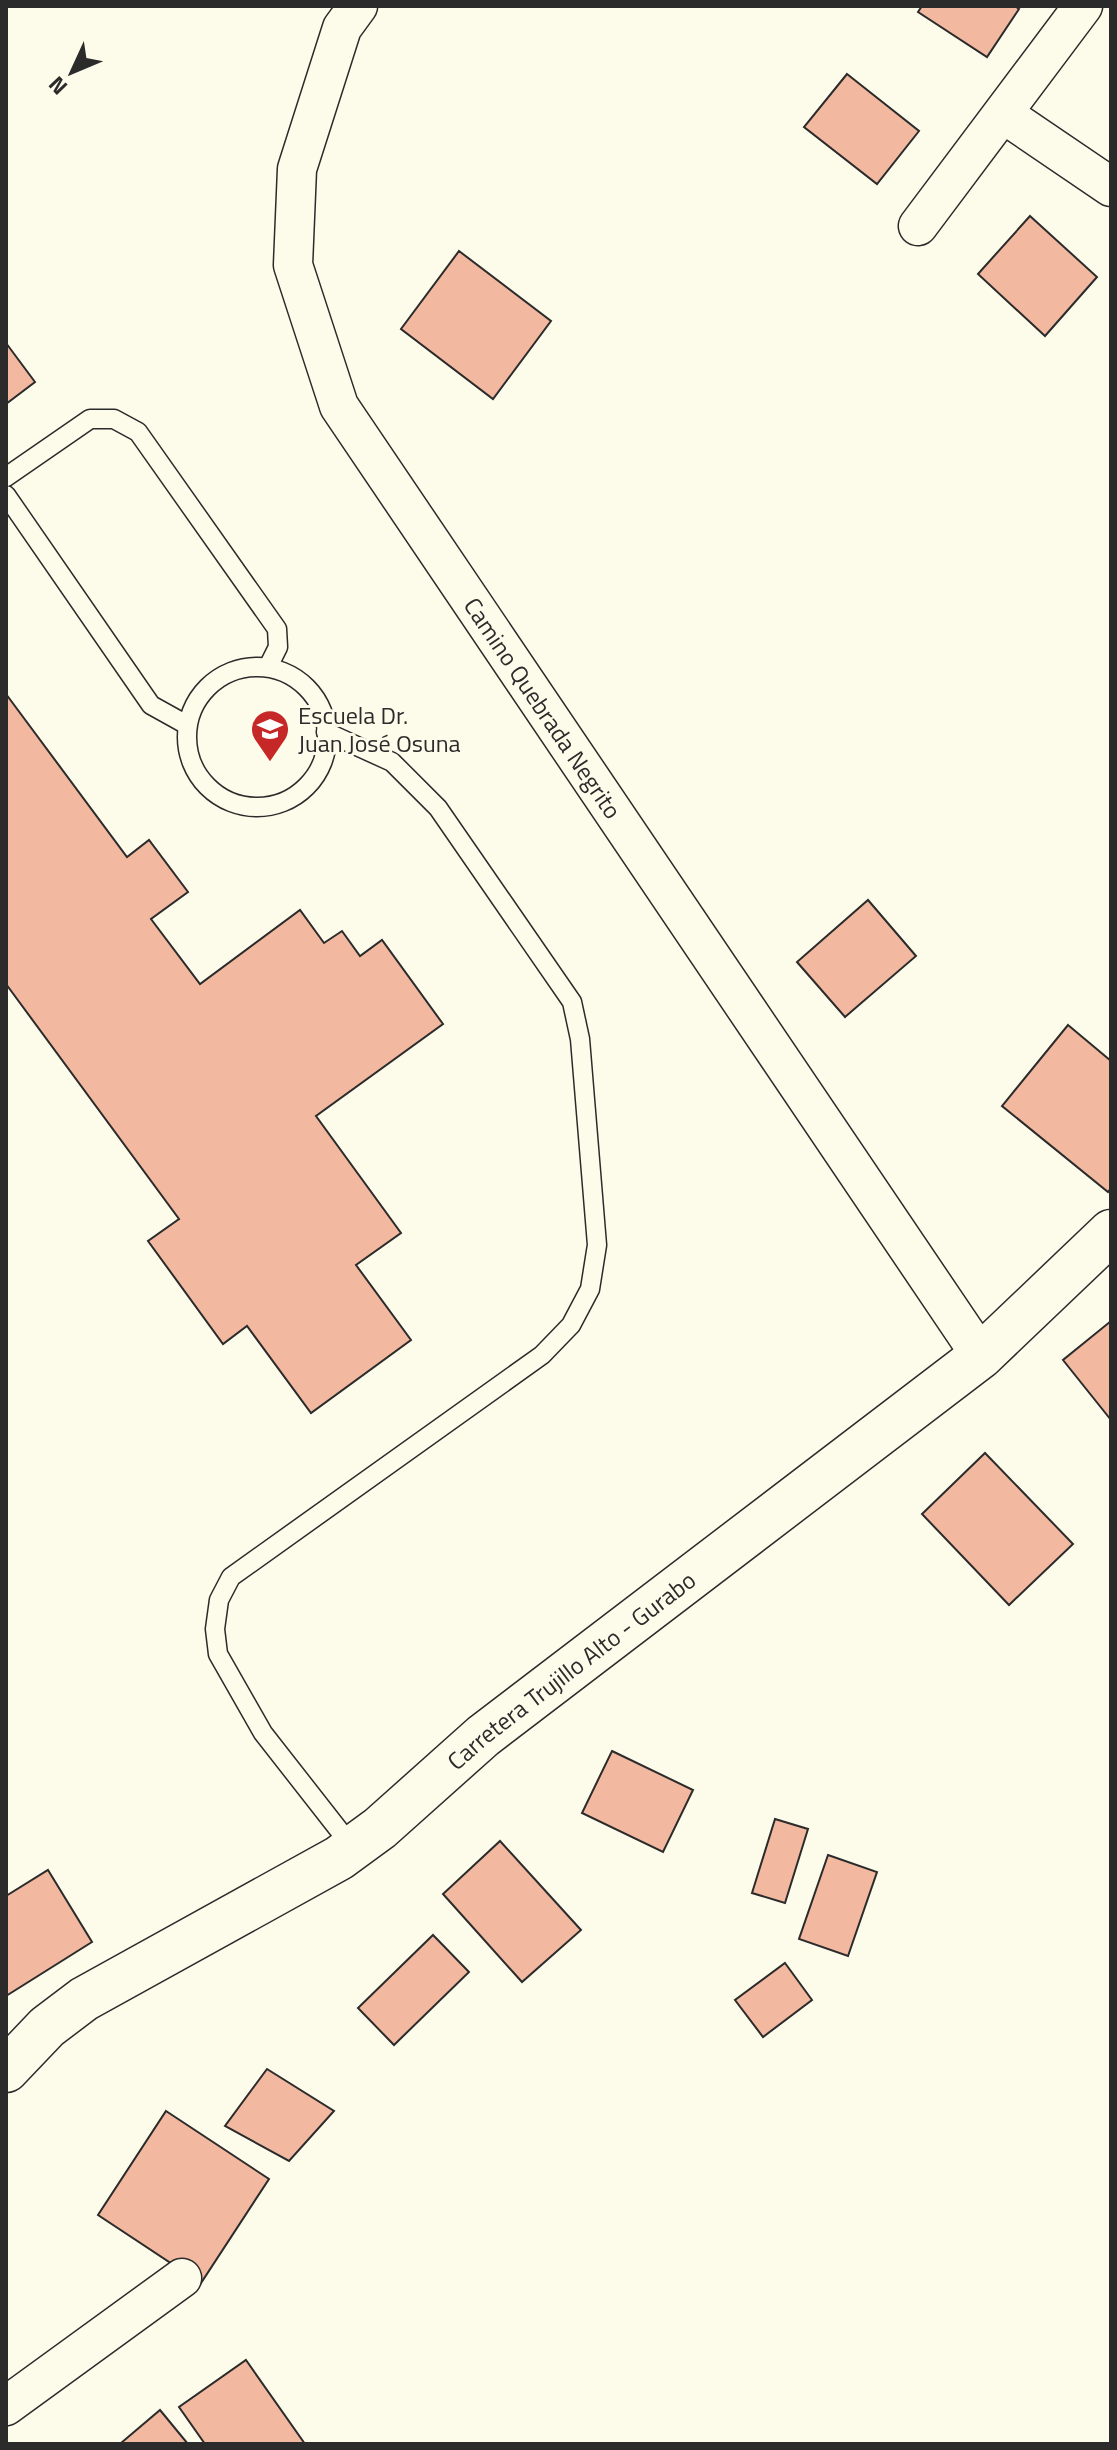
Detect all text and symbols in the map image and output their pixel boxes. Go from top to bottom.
north arrow [32,32,112,112]
text: N [40,69,75,103]
street label: Camino Quebrada Negrito [455,590,631,826]
place label: Escuela Dr. Juan José Osuna [298,697,461,761]
school or university icon: Escuela Dr. Juan José Osuna [249,708,291,763]
street label: Carretera Trujillo Alto - Gurabo [439,1562,703,1778]

